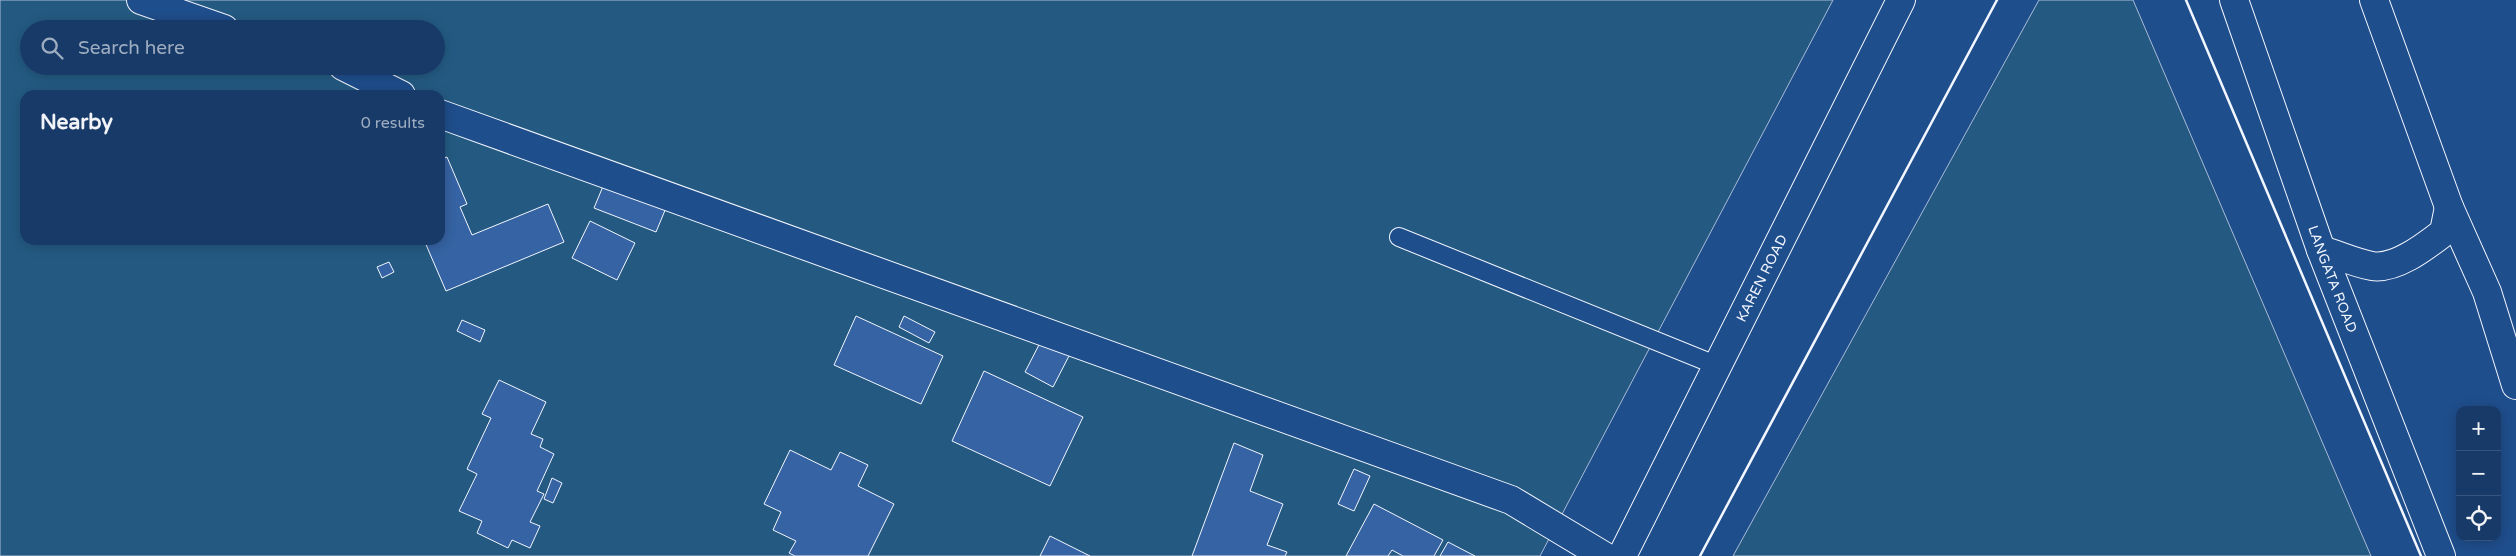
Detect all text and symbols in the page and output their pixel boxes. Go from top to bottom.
search box [20,20,445,75]
icon: search [38,34,66,62]
text: Search here [78,37,185,59]
text: Nearby [40,110,113,135]
text: 0 results [361,113,425,133]
street label: LANGATA ROAD [2304,223,2361,335]
street label: KAREN ROAD [1733,232,1791,325]
map controls [2456,406,2501,541]
button: + [2456,406,2501,451]
button: − [2456,451,2501,496]
button: locate [2456,496,2501,541]

